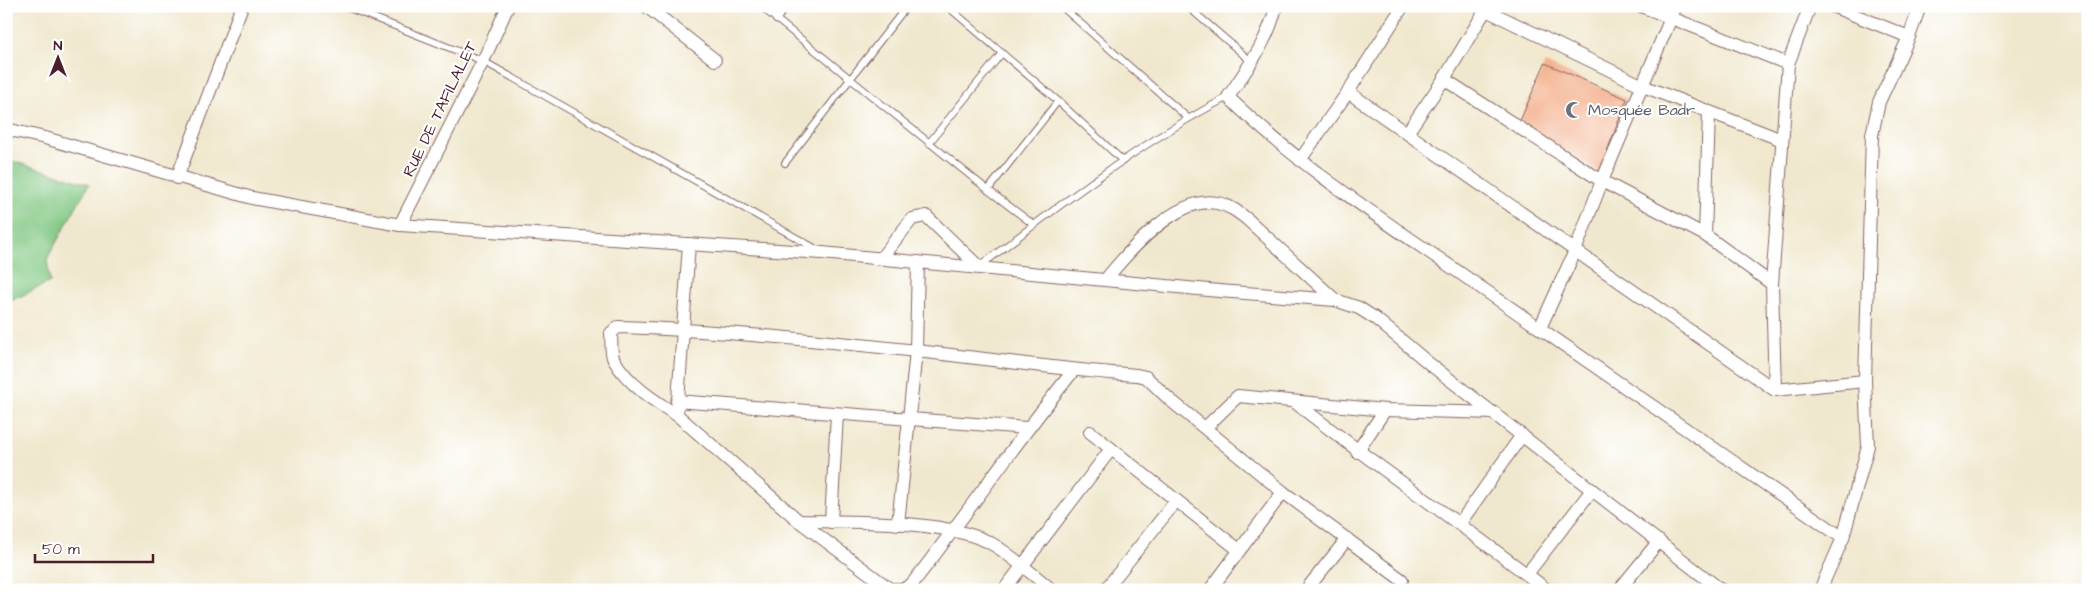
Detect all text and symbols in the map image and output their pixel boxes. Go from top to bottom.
north arrow [32,32,82,82]
text: N [54,36,63,56]
street label: RUE DE TAFILALET [398,38,482,180]
place label: Mosquée Badr [1588,99,1695,121]
mosque icon: Mosquée Badr [1564,100,1584,120]
scale bar [35,531,152,563]
text: 50 m [42,539,80,560]

